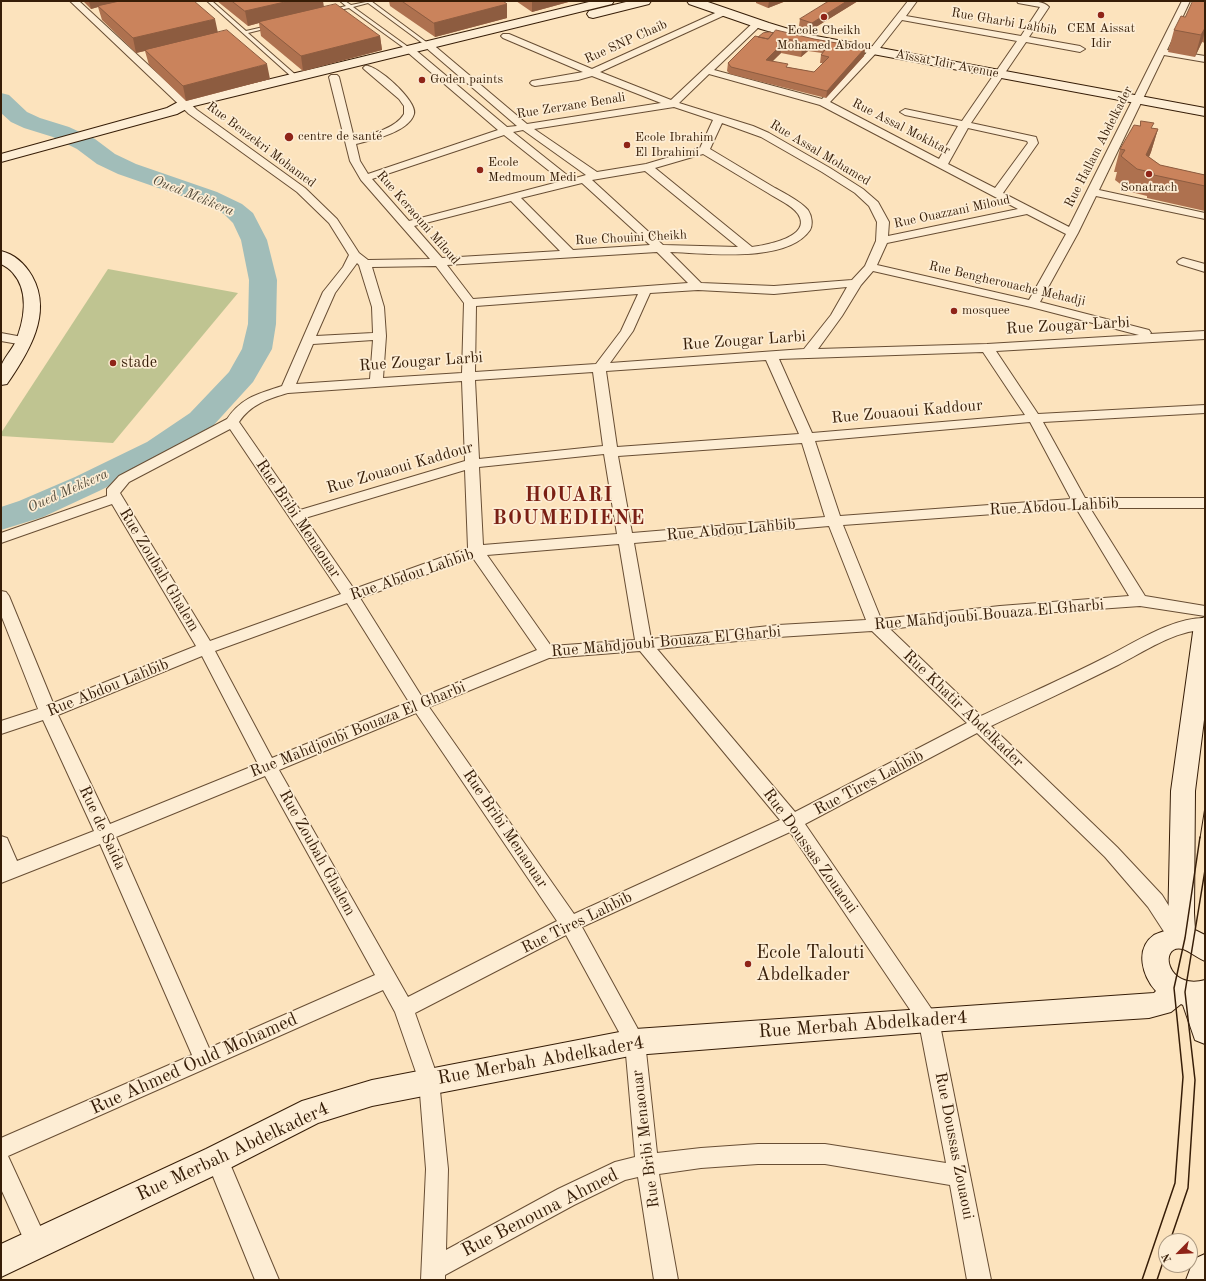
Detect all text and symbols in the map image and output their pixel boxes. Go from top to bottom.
street label: Rue Gharbi Lahbib [950,5,1058,39]
marker: CEM Aissat Idir [1096,10,1106,20]
marker: Ecole Cheikh Mohamed Abdou [819,12,829,22]
street label: Rue SNP Chaib [582,17,670,67]
place label: CEM Aissat Idir [1067,21,1135,52]
place label: Ecole Cheikh Mohamed Abdou [777,23,871,54]
street label: Aïssat Idir Avenue [894,46,1000,82]
place label: Goden paints [430,72,503,88]
marker: Goden paints [417,75,427,85]
street label: Rue Hallam Abdelkader [1062,84,1136,210]
street label: Rue Zerzane Benali [516,90,626,122]
street label: Rue Assal Mokhtar [849,96,953,158]
street label: Rue Benzekri Mohamed [203,99,319,191]
street label: Rue Assal Mohamed [767,117,873,189]
place label: centre de santé [298,129,382,145]
place label: Ecole Ibrahim El Ibrahimi [635,130,714,161]
marker: centre de santé [283,131,295,143]
marker: Ecole Ibrahim El Ibrahimi [622,140,632,150]
place label: Ecole Medmoum Medi [488,155,577,186]
marker: Ecole Medmoum Medi [475,165,485,175]
street label: Rue Keraouni Miloud [373,168,463,268]
marker: Sonatrach [1144,169,1154,179]
water label: Oued Mekkera [150,172,236,220]
place label: Sonatrach [1121,180,1177,196]
street label: Rue Ouazzani Miloud [892,192,1012,232]
street label: Rue Chouini Cheikh [575,227,687,249]
street label: Rue Bengherouache Mehadji [927,258,1087,310]
place label: mosquee [962,303,1010,319]
marker: mosquee [949,306,959,316]
street label: Rue Zougar Larbi [1006,313,1130,339]
street label: Rue Zougar Larbi [681,327,807,355]
street label: Rue Zougar Larbi [358,348,484,376]
place label: stade [121,353,157,373]
marker: stade [108,358,118,368]
street label: Rue Zouaoui Kaddour [831,396,983,428]
street label: Rue Zouaoui Kaddour [324,438,476,498]
street label: Rue Bribi Menaouar [251,456,345,582]
water label: Oued Mekkera [25,466,111,516]
district label: HOUARI BOUMEDIENE [493,484,645,531]
street label: Rue Abdou Lahbib [989,494,1119,520]
street label: Rue Zoubah Ghalem [115,505,203,635]
street label: Rue Abdou Lahbib [666,515,796,545]
street label: Rue Abdou Lahbib [348,545,476,605]
street label: Rue Mahdjoubi Bouaza El Gharbi [873,595,1105,635]
street label: Rue Mahdjoubi Bouaza El Gharbi [550,622,782,662]
street label: Rue Khatir Abdelkader [899,646,1027,772]
street label: Rue Abdou Lahbib [44,655,172,721]
street label: Rue Mahdjoubi Bouaza El Gharbi [247,678,469,782]
street label: Rue Tires Lahbib [811,746,927,820]
street label: Rue Bribi Menaouar [458,766,552,892]
street label: Rue de Saida [74,783,130,873]
street label: Rue Doussas Zouaoui [758,785,862,917]
street label: Rue Zoubah Ghalem [275,787,359,919]
street label: Rue Tires Lahbib [518,888,636,958]
place label: Ecole Talouti Abdelkader [756,942,864,986]
marker: Ecole Talouti Abdelkader [743,959,753,969]
street label: Rue Merbah Abdelkader4 [758,1006,968,1044]
street label: Rue Ahmed Ould Mohamed [87,1008,301,1120]
street label: Rue Merbah Abdelkader4 [436,1032,646,1090]
street label: Rue Bribi Menaouar [628,1069,664,1209]
street label: Rue Doussas Zouaoui [930,1071,978,1221]
street label: Rue Merbah Abdelkader4 [133,1097,333,1207]
street label: Rue Benouna Ahmed [458,1164,622,1262]
north arrow [1158,1233,1198,1273]
text: N [1161,1252,1174,1264]

